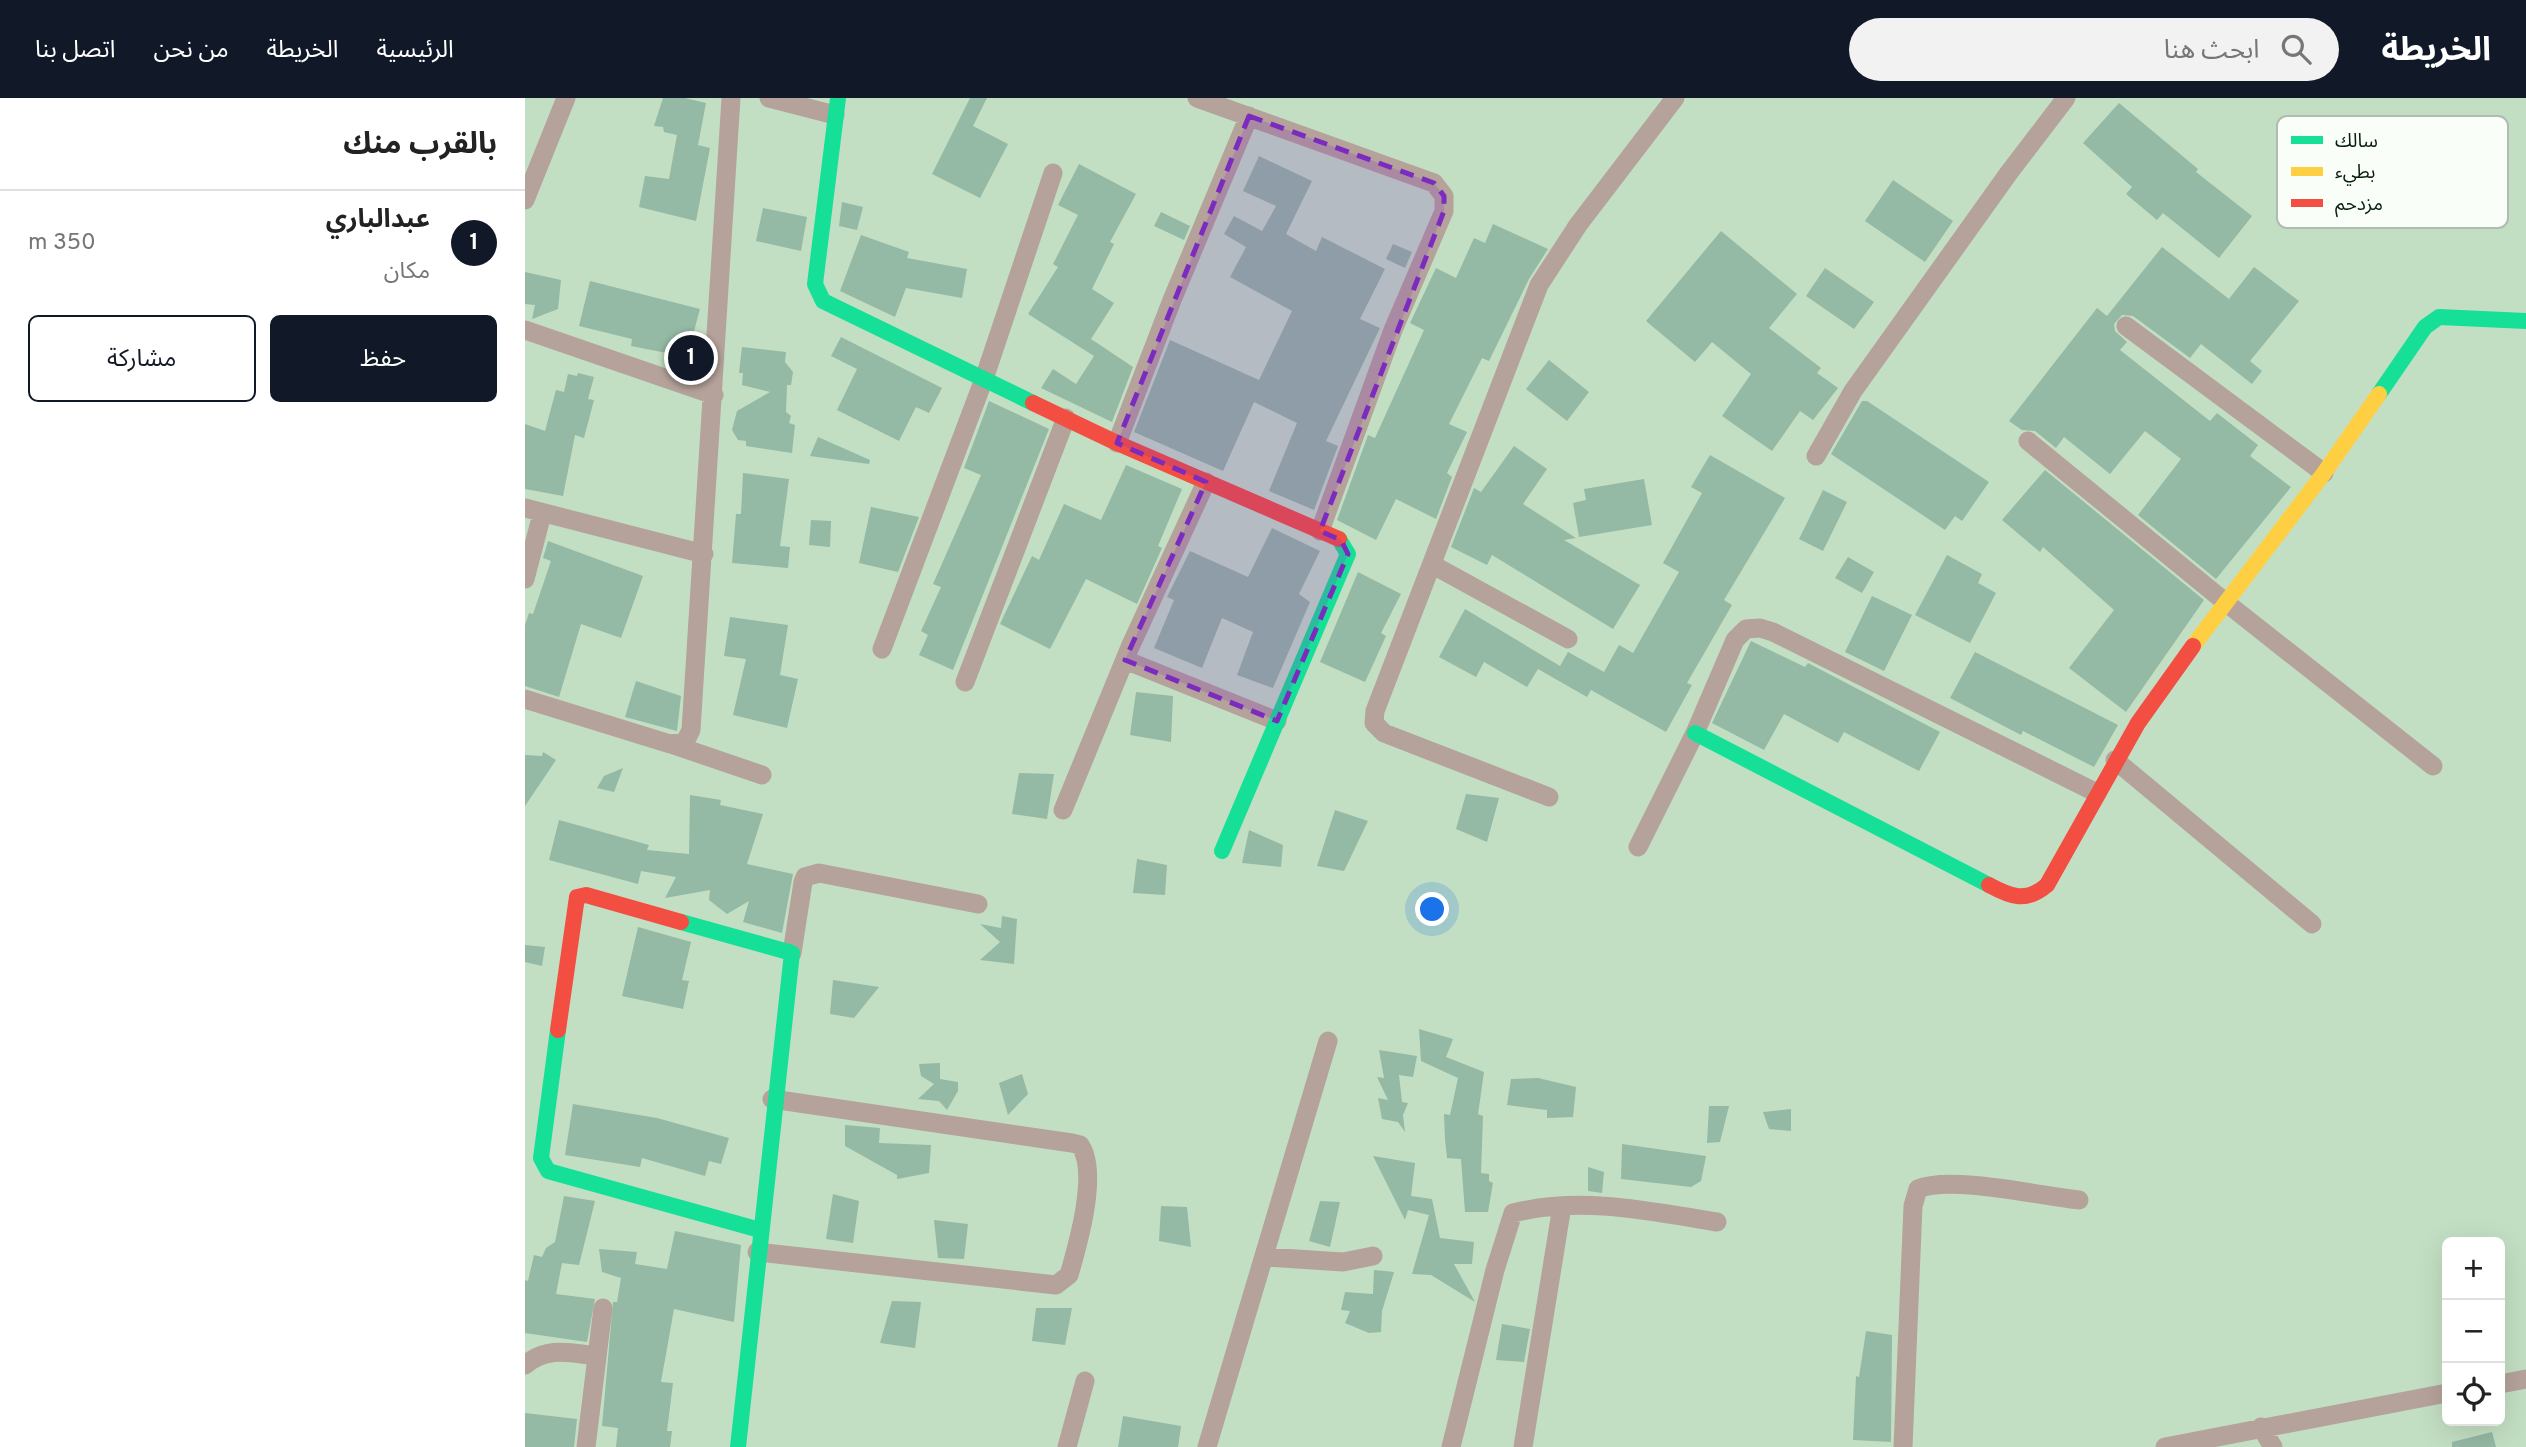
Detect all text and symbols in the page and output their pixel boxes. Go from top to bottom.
search box [1849,18,2339,81]
icon: search [2277,30,2315,68]
text: الخريطة [2381,31,2491,73]
text: ابحث هنا [2164,35,2259,68]
text: اتصل بنا [35,36,116,66]
text: من نحن [154,36,229,66]
text: الخريطة [267,36,338,66]
text: الرئيسية [376,36,454,66]
legend [2277,116,2508,228]
text: بالقرب منك [343,127,497,164]
text: سالك [2335,130,2378,154]
text: بطيء [2335,161,2375,186]
text: مزدحم [2335,193,2383,218]
text: عبدالباري [326,204,430,237]
text: 350 m [28,229,96,258]
text: 1 [469,229,479,258]
text: مكان [384,258,430,287]
button: مشاركة [28,315,256,402]
button: حفظ [270,315,497,402]
pin: 1 [668,332,714,384]
your location [1415,892,1449,926]
map controls [2442,1237,2505,1426]
button: + [2442,1237,2505,1300]
button: − [2442,1300,2505,1363]
button: locate [2442,1363,2505,1426]

